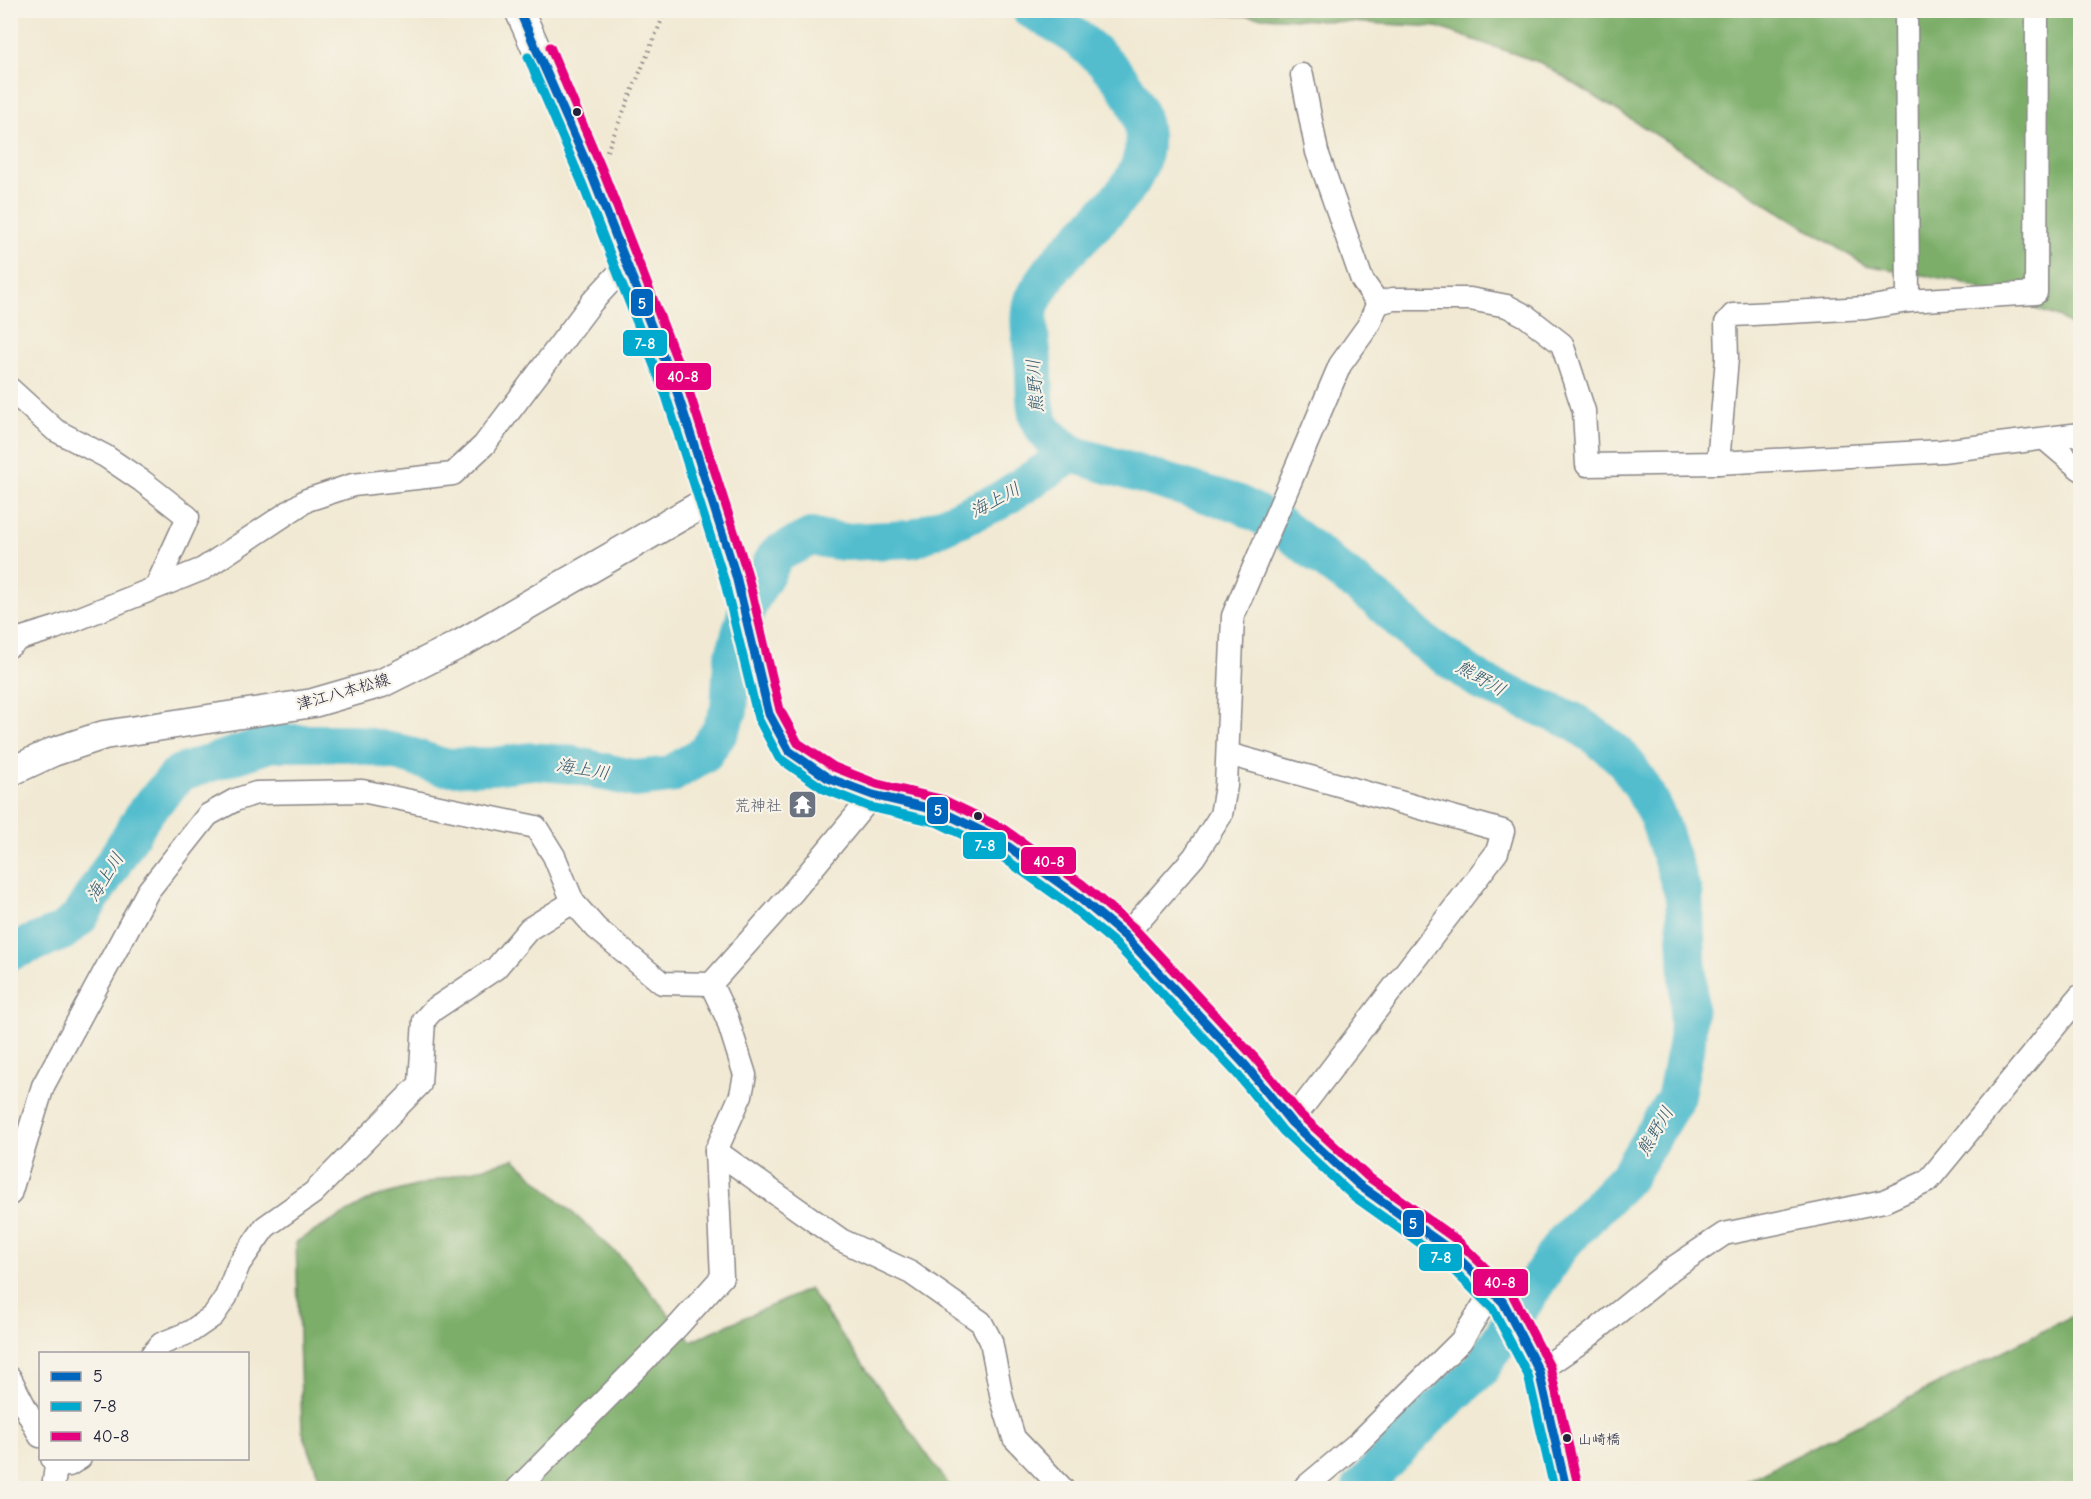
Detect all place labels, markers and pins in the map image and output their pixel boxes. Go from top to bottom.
unlabelled marker [571,106,583,118]
temple icon: 荒神社 [787,789,819,821]
place label: 荒神社 [734,797,782,815]
unlabelled marker [972,810,984,822]
place label: 山崎橋 [1578,1431,1620,1448]
marker: 山崎橋 [1561,1432,1573,1444]

